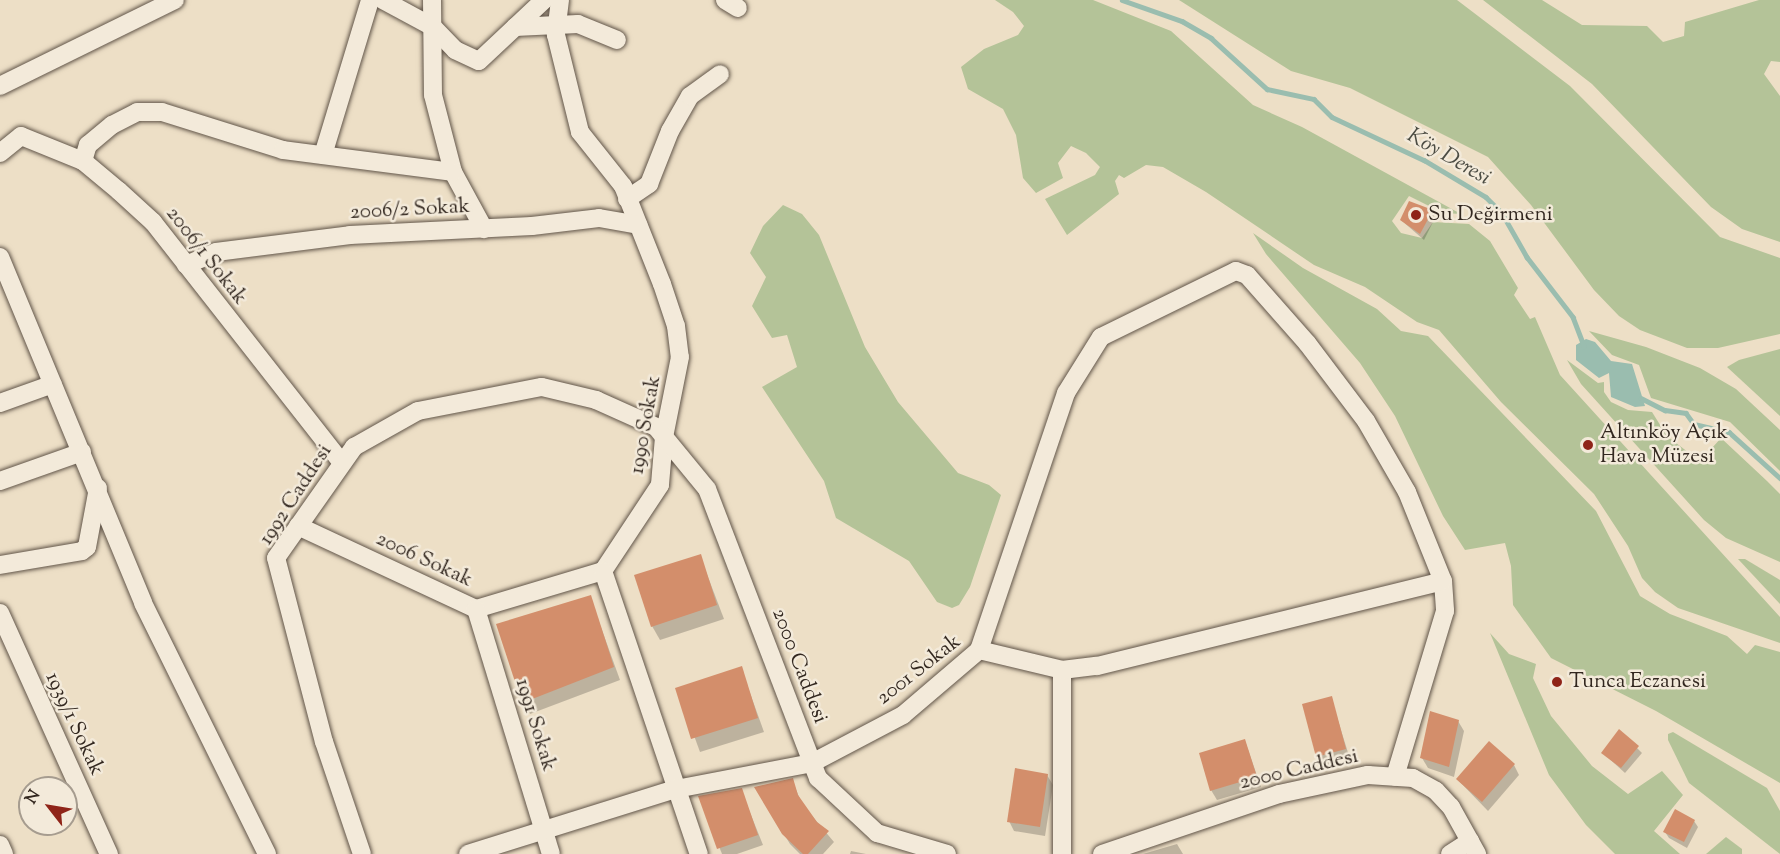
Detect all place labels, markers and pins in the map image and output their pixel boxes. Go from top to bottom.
place label: Su Değirmeni [1428,202,1553,228]
marker: Su Değirmeni [1409,208,1423,222]
place label: Altınköy Açık Hava Müzesi [1600,420,1728,470]
marker: Altınköy Açık Hava Müzesi [1581,438,1595,452]
place label: Tunca Eczanesi [1569,669,1706,695]
marker: Tunca Eczanesi [1550,675,1564,689]

